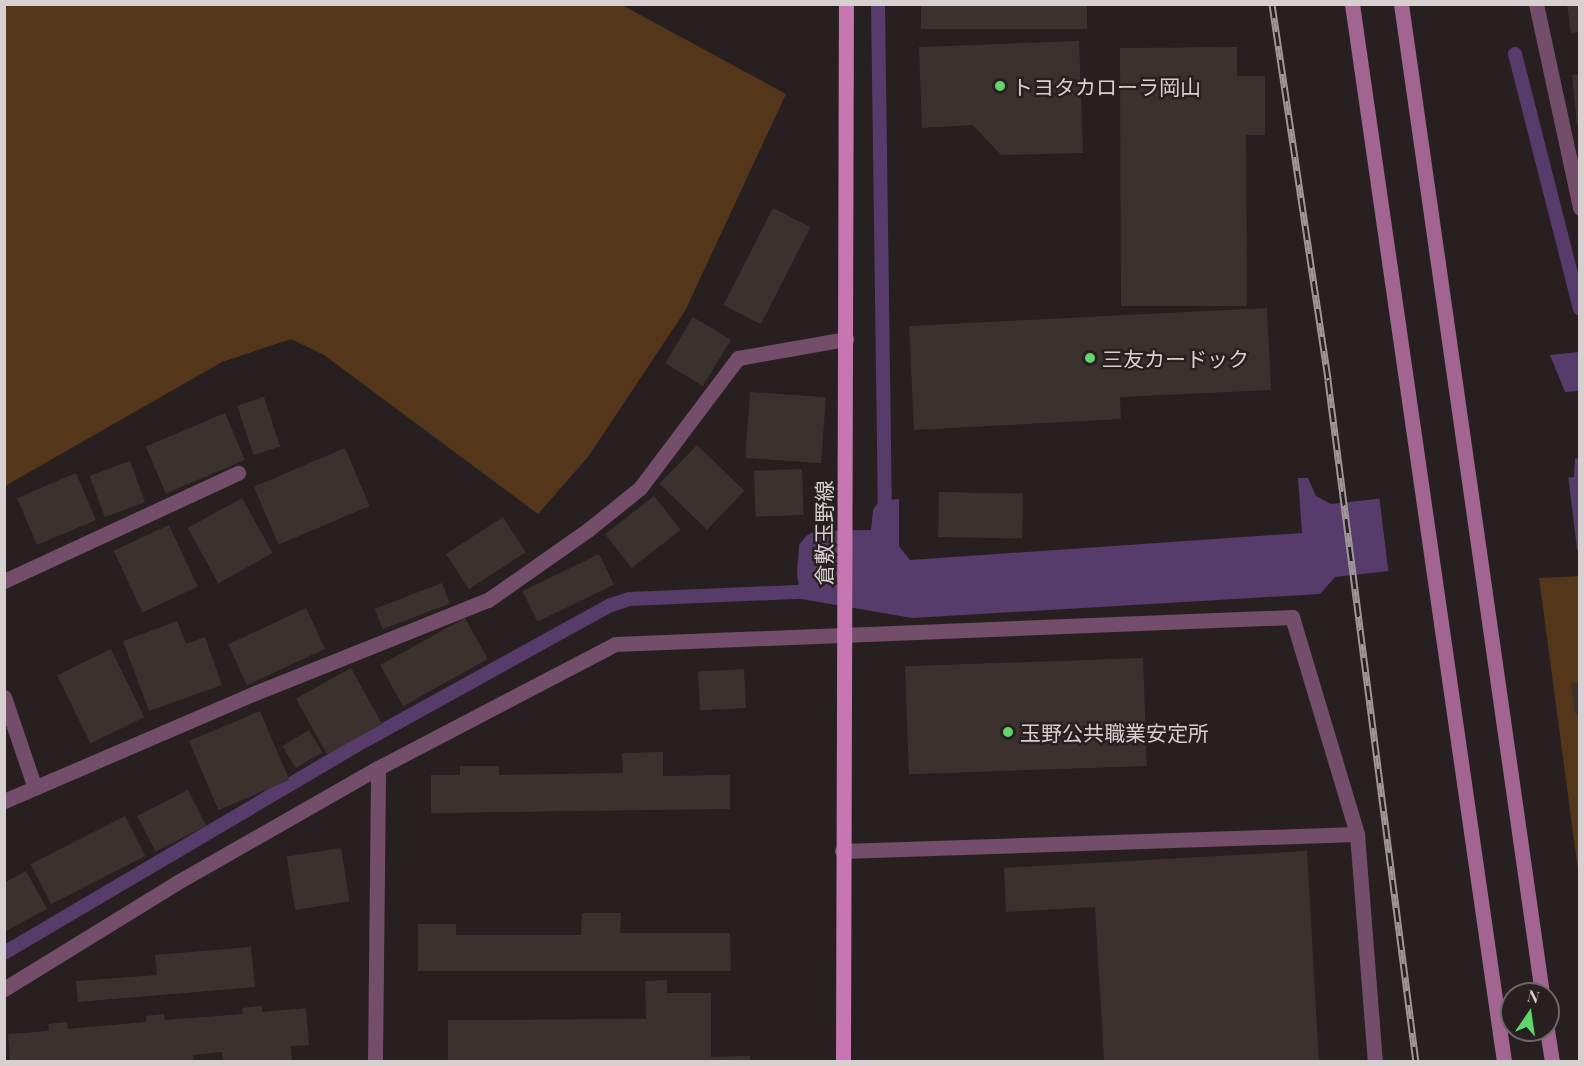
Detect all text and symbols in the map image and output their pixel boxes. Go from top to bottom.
place label: トヨタカローラ岡山 [1012,73,1201,99]
marker: トヨタカローラ岡山 [993,79,1007,93]
place label: 三友カードック [1102,345,1249,371]
marker: 三友カードック [1083,351,1097,365]
street label: 倉敷玉野線 [810,481,836,585]
place label: 玉野公共職業安定所 [1020,719,1209,745]
marker: 玉野公共職業安定所 [1001,725,1015,739]
north arrow [1500,982,1560,1042]
text: N [1526,984,1542,1007]

